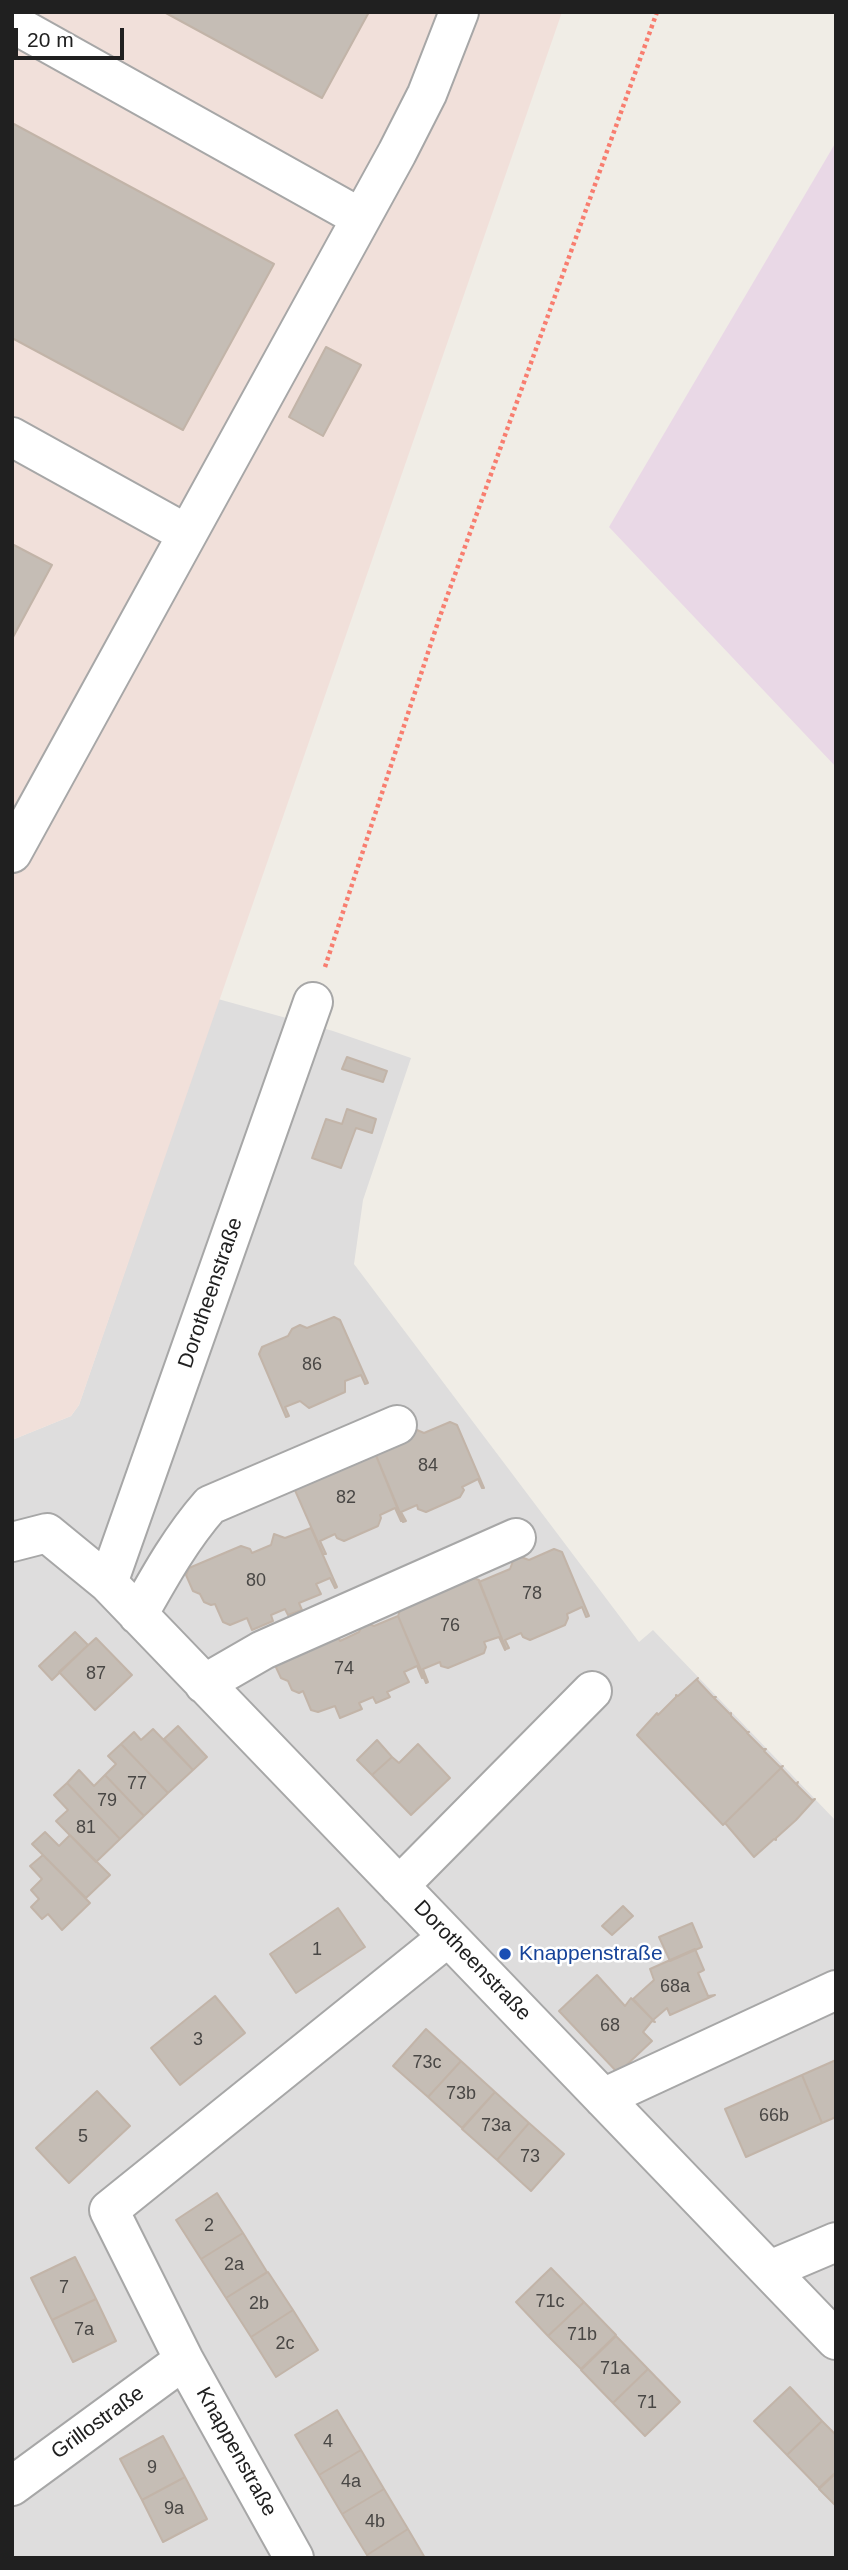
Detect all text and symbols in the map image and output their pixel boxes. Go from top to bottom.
scale bar [18,14,128,58]
text: 20 m [27,28,74,51]
street label: Dorotheenstraße [173,1214,249,1372]
house number: 86 [302,1354,322,1376]
house number: 84 [418,1455,438,1477]
house number: 82 [336,1487,356,1509]
house number: 80 [246,1570,266,1592]
house number: 78 [522,1583,542,1605]
house number: 76 [440,1615,460,1637]
house number: 74 [334,1658,354,1680]
house number: 87 [86,1663,106,1685]
house number: 77 [127,1773,147,1795]
house number: 79 [97,1790,117,1812]
house number: 81 [76,1817,96,1839]
street label: Dorotheenstraße [408,1896,536,2026]
house number: 1 [312,1939,322,1961]
place label: Knappenstraße [519,1941,663,1967]
marker: Knappenstraße [497,1946,513,1962]
house number: 68a [660,1976,690,1998]
house number: 68 [600,2015,620,2037]
house number: 3 [193,2029,203,2051]
house number: 73c [412,2052,442,2074]
house number: 73b [446,2083,476,2105]
house number: 66b [759,2105,789,2127]
house number: 73a [481,2115,511,2137]
house number: 5 [78,2126,88,2148]
house number: 73 [520,2146,540,2168]
house number: 2 [204,2215,214,2237]
house number: 2a [224,2254,244,2276]
house number: 7 [59,2277,69,2299]
house number: 71c [535,2291,565,2313]
house number: 2b [249,2293,269,2315]
house number: 7a [74,2319,94,2341]
house number: 71b [567,2324,597,2346]
house number: 2c [275,2333,295,2355]
house number: 71a [600,2358,630,2380]
street label: Grillostraße [47,2381,149,2465]
street label: Knappenstraße [190,2383,282,2521]
house number: 71 [637,2392,657,2414]
house number: 4 [323,2431,333,2453]
house number: 9 [147,2457,157,2479]
house number: 4a [341,2471,361,2493]
house number: 9a [164,2498,184,2520]
house number: 4b [365,2511,385,2533]

